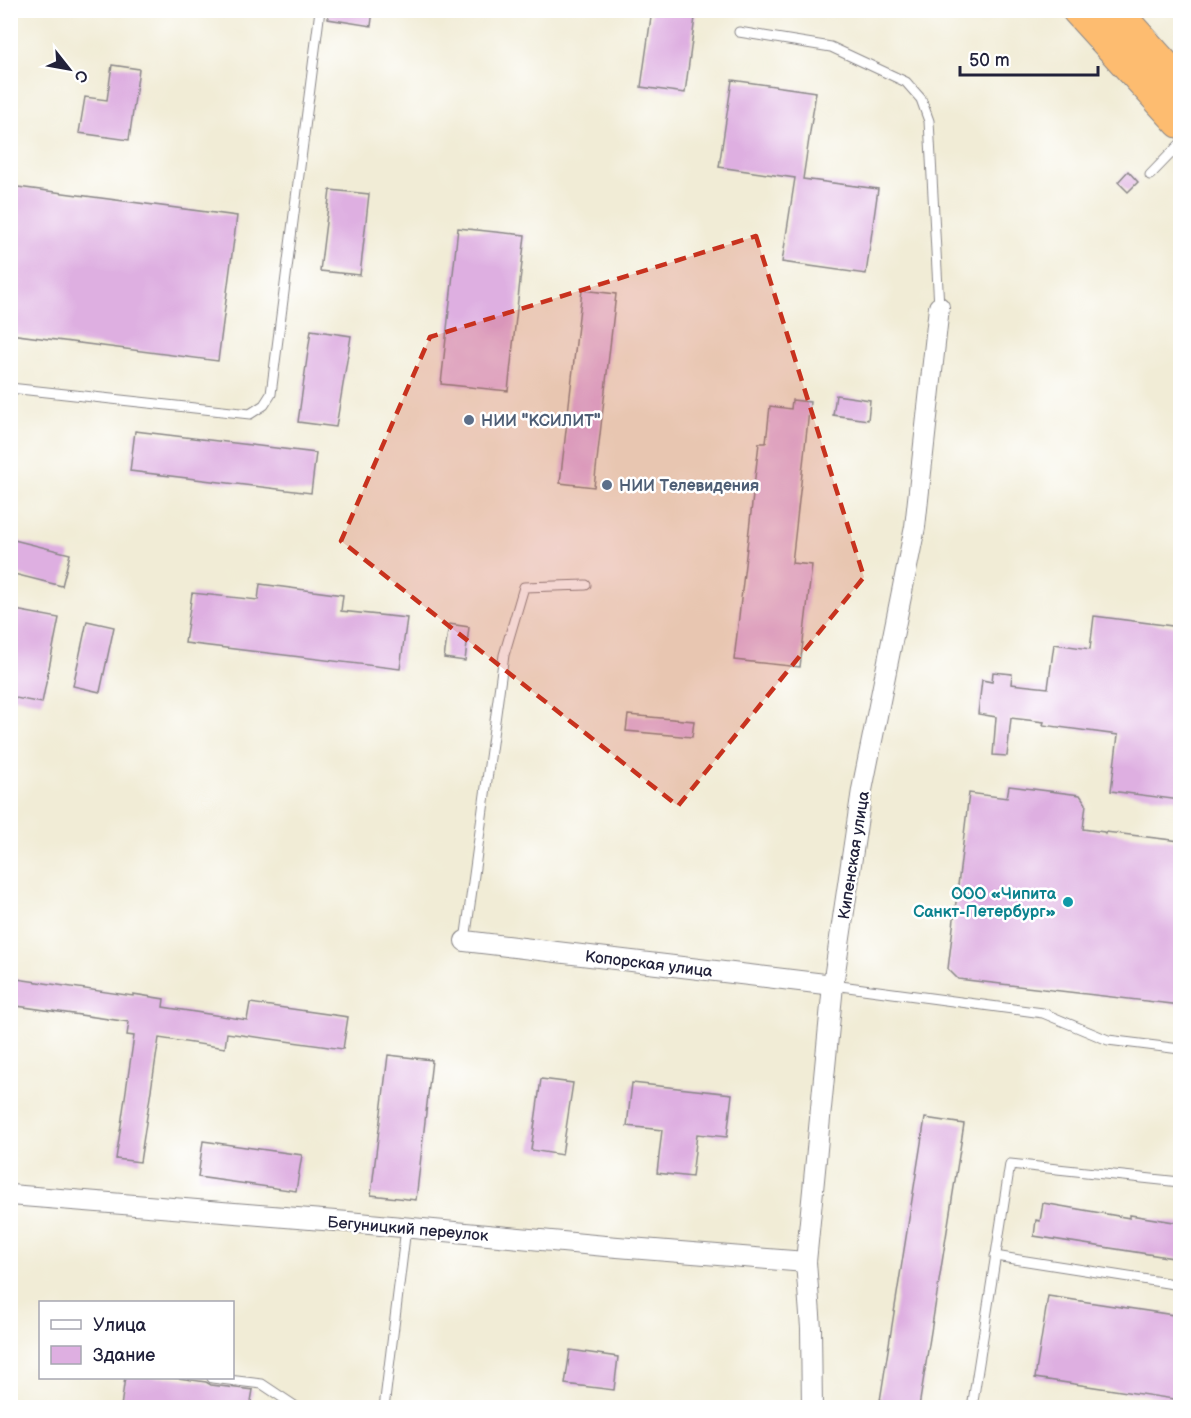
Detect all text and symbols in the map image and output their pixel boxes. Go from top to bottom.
north arrow [39,39,99,99]
scale bar [960,39,1098,77]
text: 50 m [969,50,1010,71]
text: С [70,66,92,86]
place label: НИИ "КСИЛИТ" [481,412,601,431]
marker: НИИ "КСИЛИТ" [462,413,476,427]
place label: НИИ Телевидения [619,477,759,496]
marker: НИИ Телевидения [600,478,614,492]
street label: Кипенская улица [835,789,874,921]
place label: ООО «Чипита Санкт-Петербург» [913,885,1057,922]
marker: ООО «Чипита Санкт-Петербург» [1061,895,1075,909]
street label: Копорская улица [584,947,714,982]
street label: Бегуницкий переулок [327,1213,490,1246]
legend [39,1301,234,1379]
text: Улица [93,1315,147,1336]
text: Здание [93,1345,155,1366]

